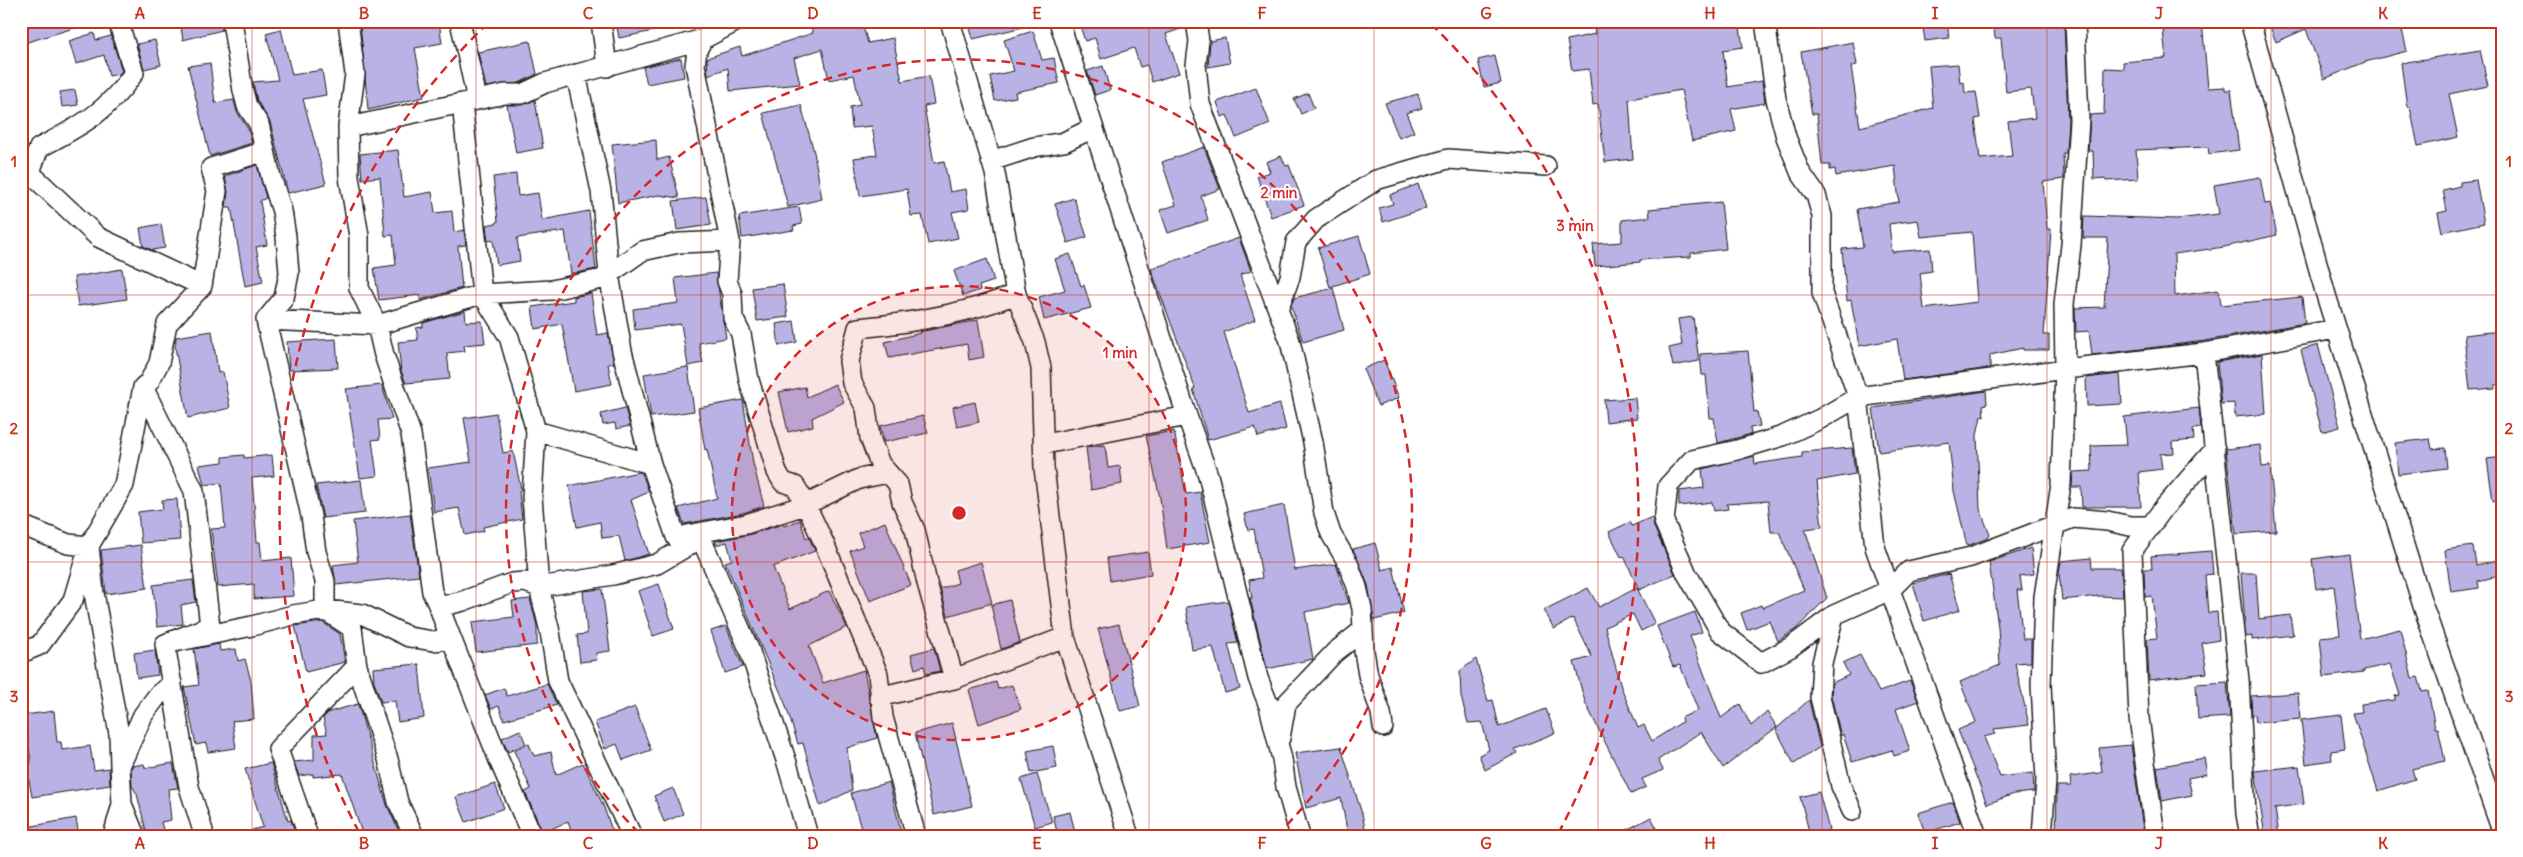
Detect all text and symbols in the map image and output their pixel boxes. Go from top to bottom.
text: A [135,3,145,23]
text: B [359,3,370,23]
text: C [583,3,594,23]
text: D [807,3,819,23]
text: E [1032,3,1042,23]
text: F [1257,3,1267,23]
text: G [1480,3,1492,23]
text: H [1704,3,1716,23]
text: I [1932,3,1939,23]
text: J [2155,3,2164,23]
text: K [2378,3,2388,23]
text: 1 [11,151,17,171]
text: 1 [2506,151,2512,171]
text: 2 min [1261,183,1298,202]
text: 3 min [1556,216,1594,235]
text: 1 min [1103,343,1138,362]
text: 2 [10,418,19,438]
text: 2 [2505,418,2514,438]
centre of rings [950,504,968,522]
text: 3 [9,686,19,706]
text: 3 [2504,686,2514,706]
text: A [135,833,145,853]
text: B [359,833,370,853]
text: C [583,833,594,853]
text: D [807,833,819,853]
text: E [1032,833,1042,853]
text: F [1257,833,1267,853]
text: G [1480,833,1492,853]
text: H [1704,833,1716,853]
text: I [1932,833,1939,853]
text: J [2155,833,2164,853]
text: K [2378,833,2388,853]

